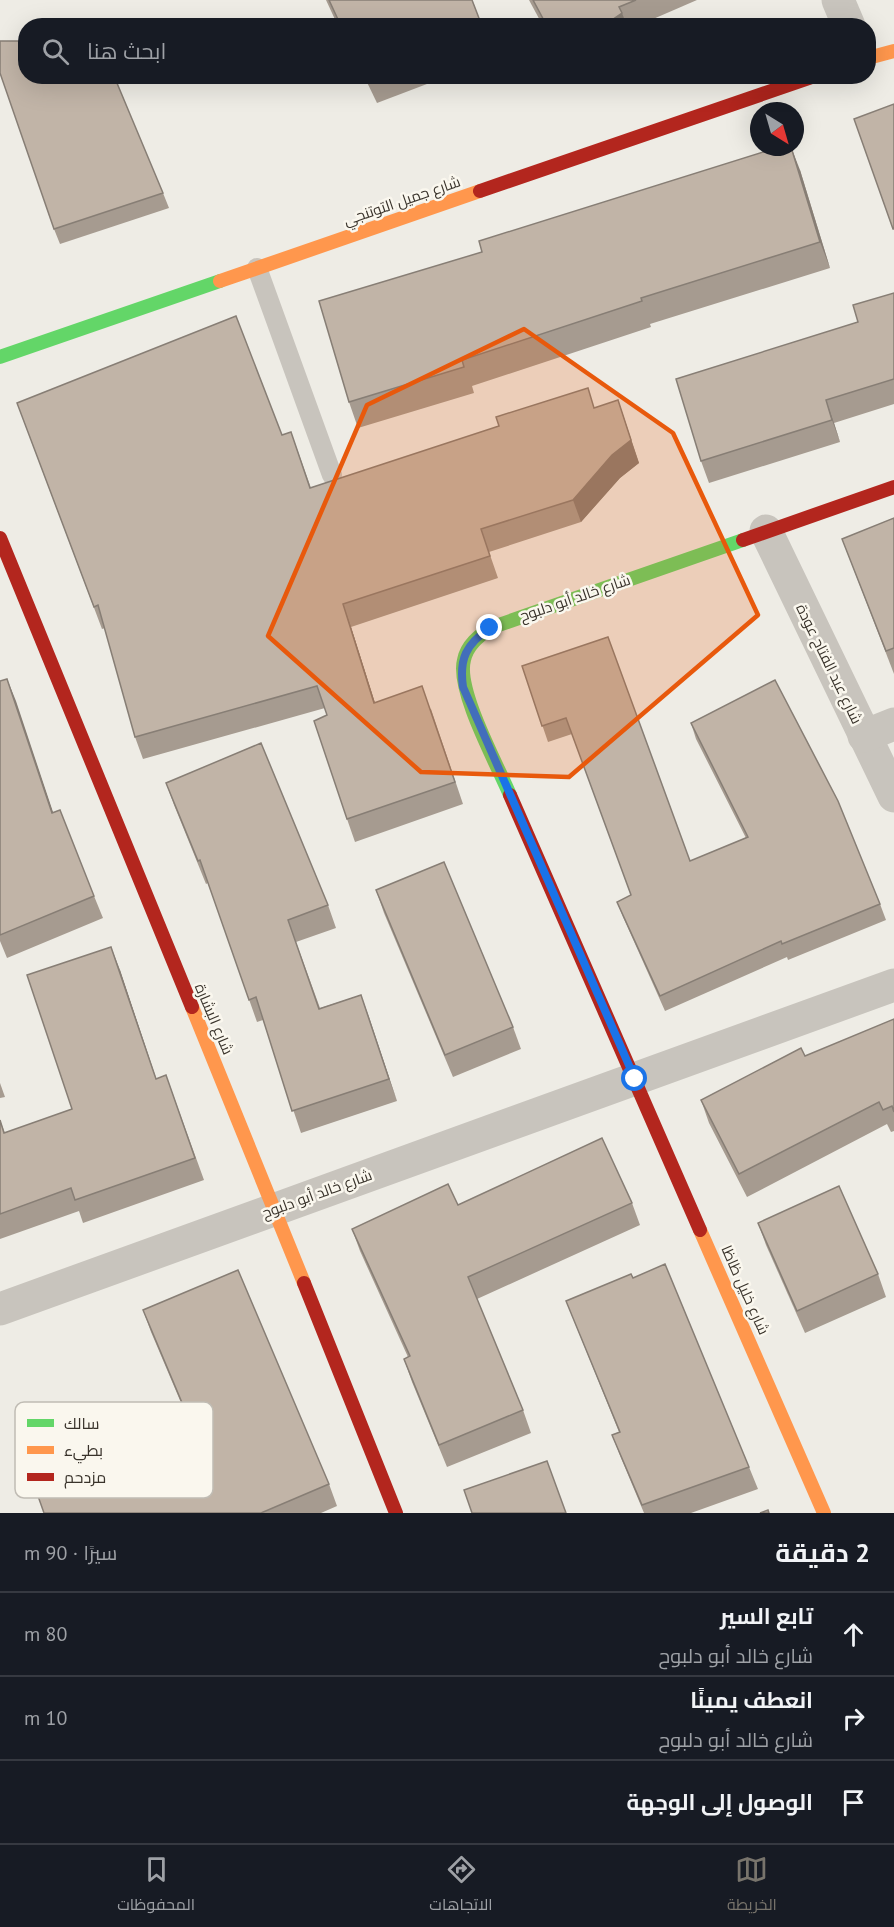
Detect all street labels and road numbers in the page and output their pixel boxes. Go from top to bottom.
street label: شارع جميل التوتنجي [341,172,464,232]
street label: شارع خالد أبو دلبوح [517,570,633,627]
street label: شارع عبد الفتاح عودة [790,601,867,728]
street label: شارع البشارة [189,980,238,1058]
street label: شارع خالد أبو دلبوح [259,1165,375,1224]
street label: شارع خليل ظاظا [715,1242,774,1338]

